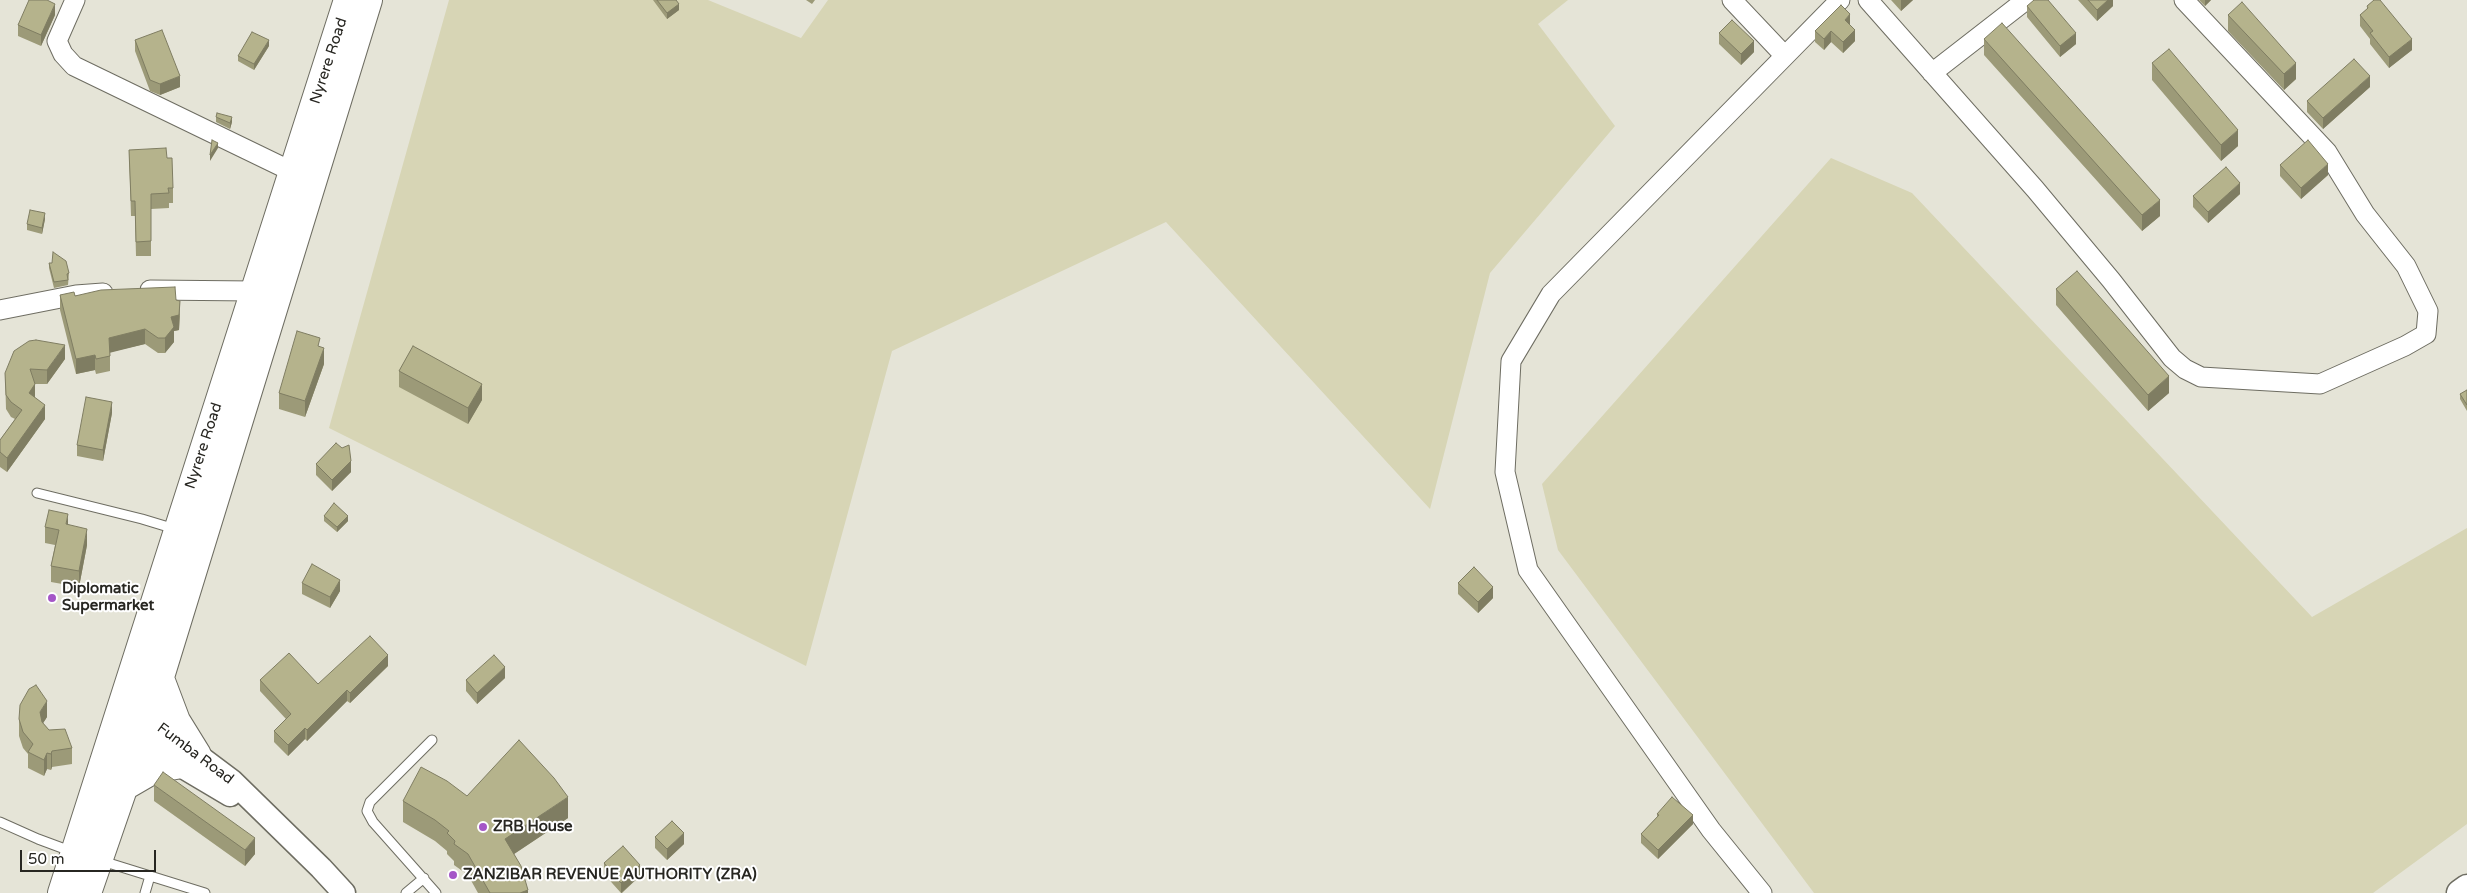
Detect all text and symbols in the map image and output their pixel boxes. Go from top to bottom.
street label: Nyrere Road [307,16,351,106]
street label: Nyrere Road [182,401,226,491]
place label: Diplomatic Supermarket [62,580,154,615]
marker: Diplomatic Supermarket [46,592,58,604]
street label: Fumba Road [153,719,237,789]
place label: ZRB House [493,818,573,836]
marker: ZRB House [477,821,489,833]
scale bar [22,840,159,872]
text: 50 m [28,850,65,868]
place label: ZANZIBAR REVENUE AUTHORITY (ZRA) [463,866,757,884]
marker: ZANZIBAR REVENUE AUTHORITY (ZRA) [447,869,459,881]

